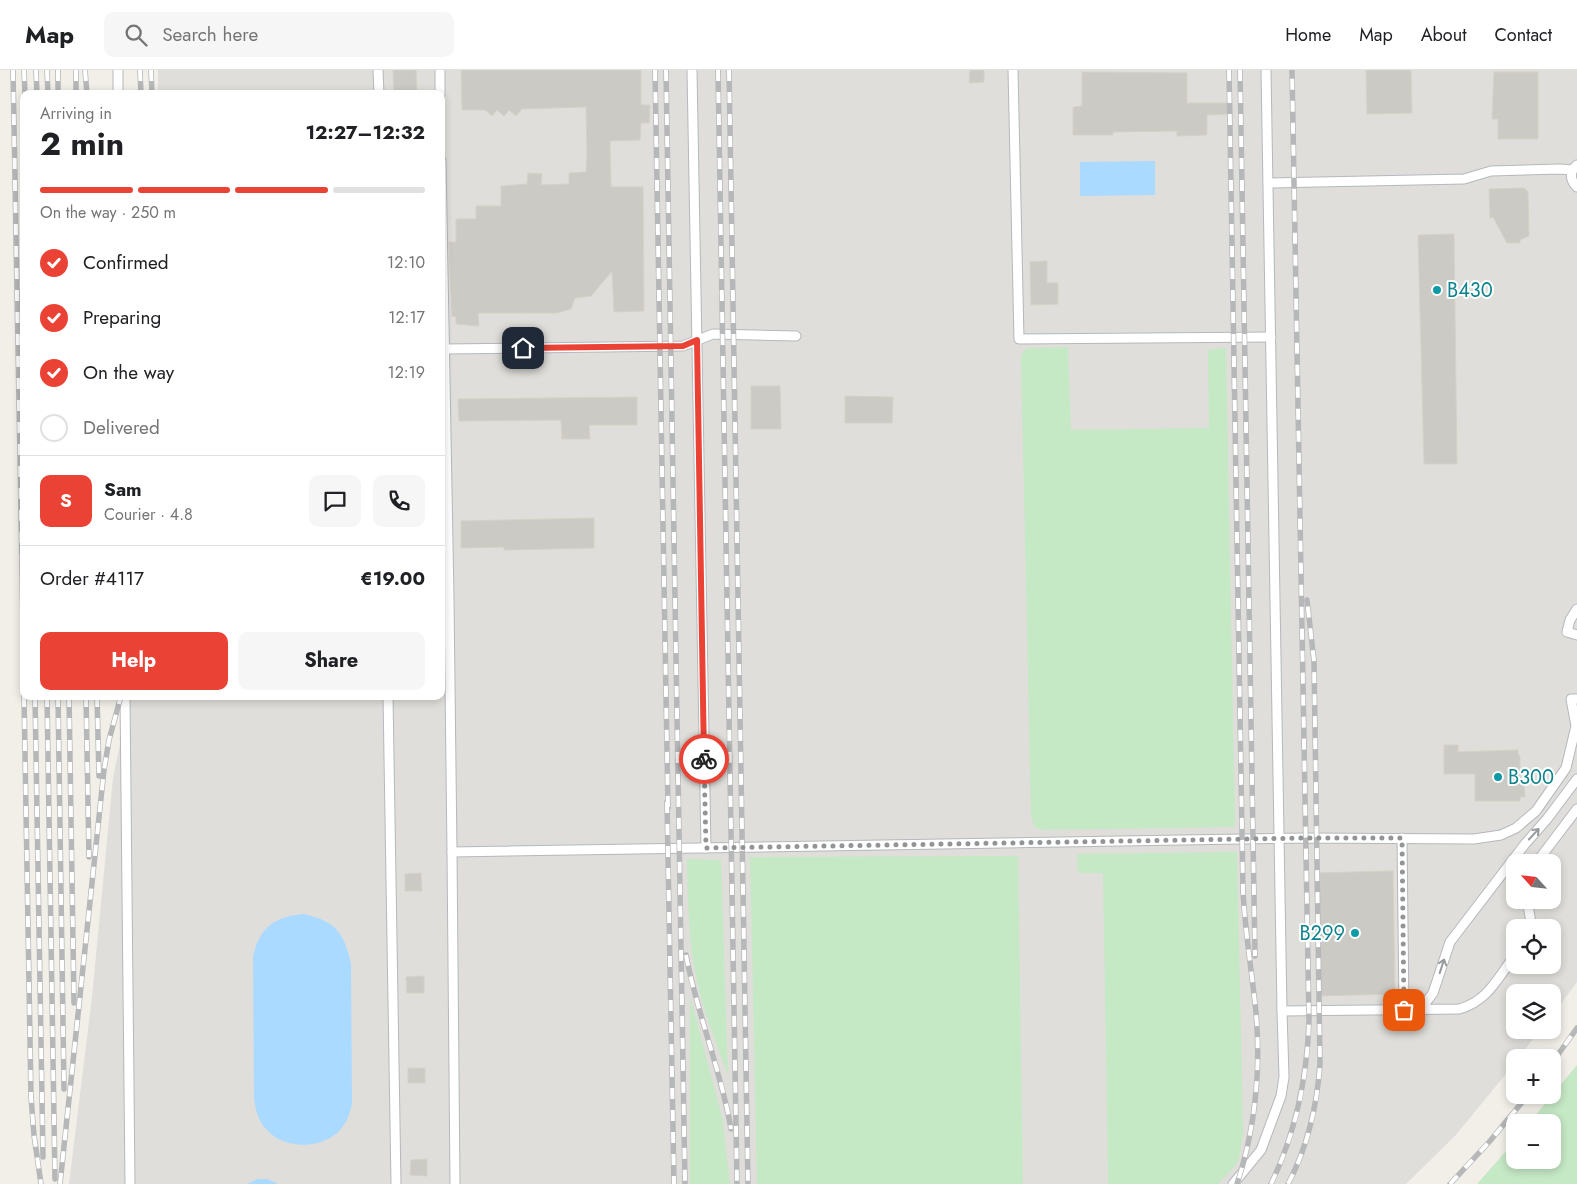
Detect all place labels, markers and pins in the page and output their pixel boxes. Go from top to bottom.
place label: B430 [1447,276,1493,305]
marker: B430 [1431,284,1443,296]
pin [502,327,544,369]
place label: B300 [1508,763,1554,792]
marker: B300 [1492,771,1504,783]
place label: B299 [1299,919,1345,948]
marker: B299 [1349,927,1361,939]
pin [1383,989,1425,1031]

